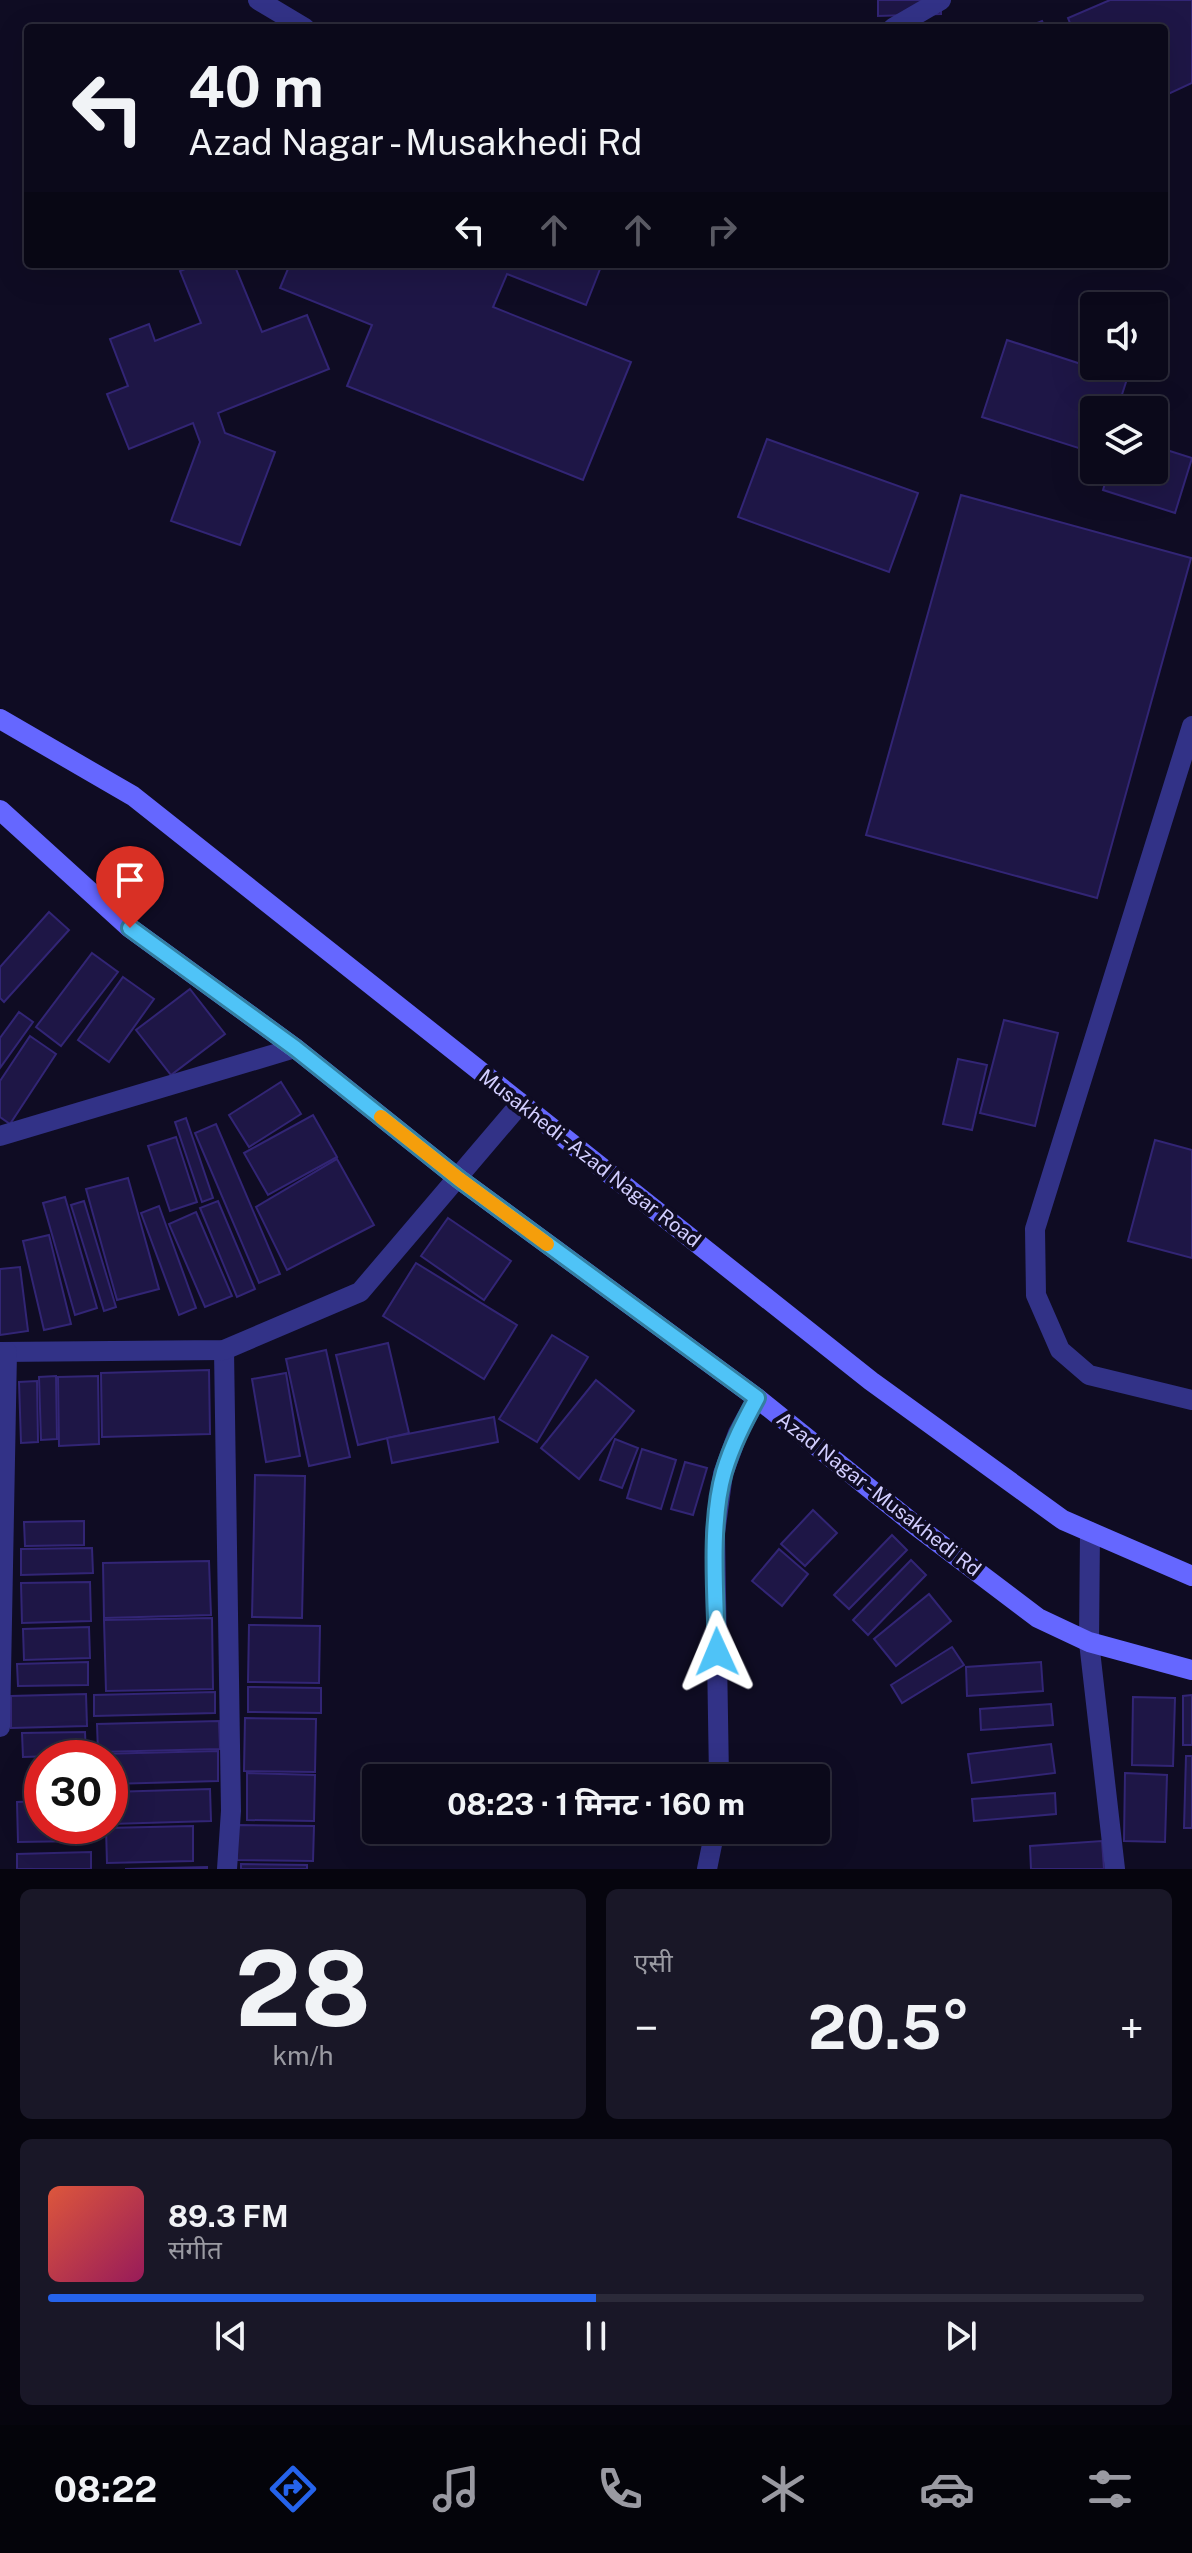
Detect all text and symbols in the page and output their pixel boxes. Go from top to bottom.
text: 40 m [188,54,324,120]
icon: left [56,56,160,160]
text: Azad Nagar - Musakhedi Rd [188,121,642,163]
icon: left [448,208,492,252]
icon: ahead [532,208,576,252]
icon: ahead [616,208,660,252]
icon: right [700,208,744,252]
map controls [1080,292,1168,484]
button: sound [1080,292,1168,380]
button: layers [1080,396,1168,484]
pin [96,846,164,928]
icon: arrive [108,858,152,902]
street label: Musakhedi - Azad Nagar Road [474,1064,706,1252]
street label: Azad Nagar - Musakhedi Rd [772,1407,986,1581]
position arrow [675,1610,759,1694]
speed limit sign: 30 [24,1740,128,1844]
text: 08:23 · 1 मिनट · 160 m [447,1786,745,1822]
text: 28 [235,1927,371,2049]
text: एसी [634,1947,673,1978]
text: 20.5° [808,1992,970,2063]
text: − [634,2002,658,2054]
text: + [1120,2002,1144,2054]
text: km/h [272,2040,334,2071]
text: 89.3 FM [168,2198,289,2234]
text: संगीत [168,2234,222,2265]
icon: previous [209,2314,253,2358]
icon: pause [574,2314,618,2358]
icon: next [939,2314,983,2358]
icon: directions [265,2461,321,2517]
icon: music [428,2461,484,2517]
icon: phone [592,2461,648,2517]
icon: climate [755,2461,811,2517]
icon: car [919,2461,975,2517]
icon: filters [1082,2461,1138,2517]
text: 08:22 [54,2468,157,2510]

